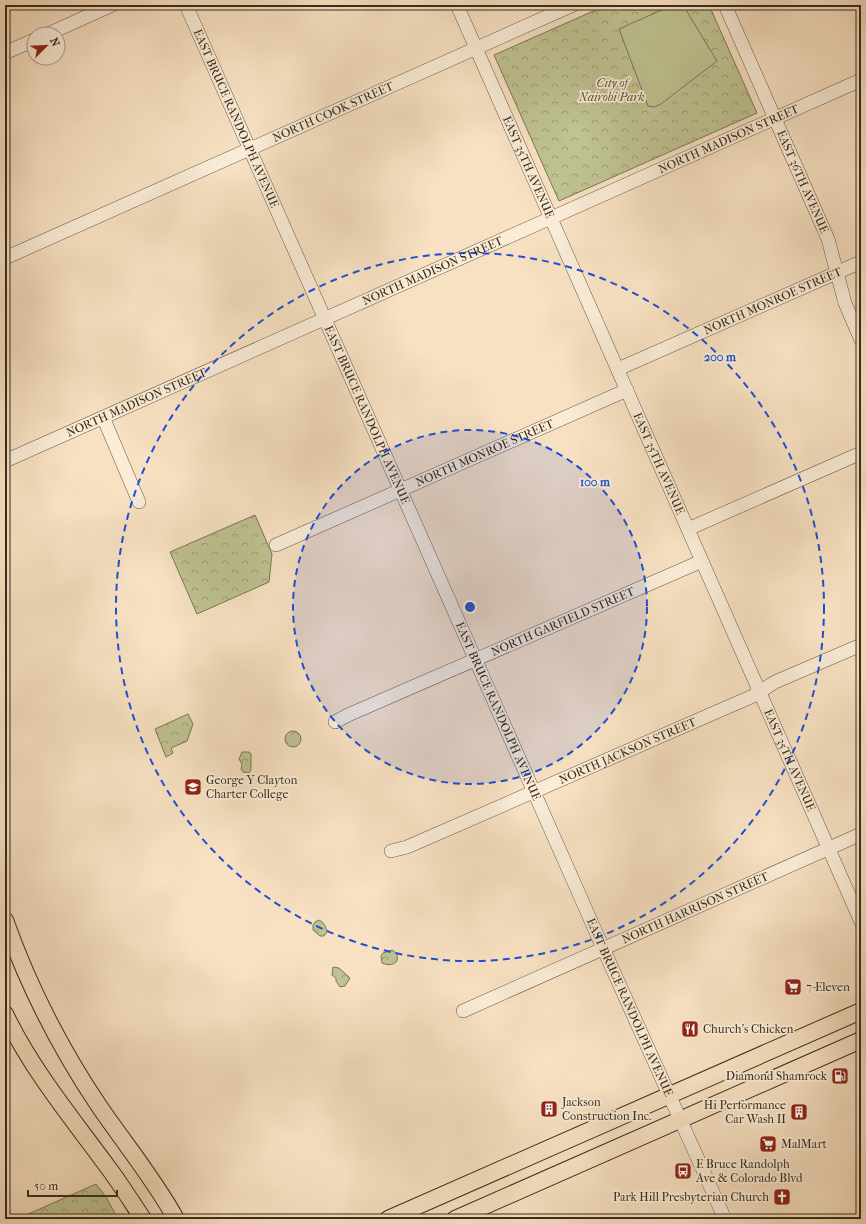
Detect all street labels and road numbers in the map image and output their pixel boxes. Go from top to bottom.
street label: EAST BRUCE RANDOLPH AVENUE [191,27,282,210]
street label: NORTH COOK STREET [270,79,396,145]
street label: NORTH MADISON STREET [656,101,802,176]
street label: EAST 35TH AVENUE [500,114,557,220]
street label: EAST 36TH AVENUE [774,128,832,236]
street label: NORTH MADISON STREET [360,233,506,308]
street label: NORTH MONROE STREET [701,264,845,337]
street label: EAST BRUCE RANDOLPH AVENUE [322,323,413,506]
street label: NORTH MADISON STREET [64,365,210,440]
street label: EAST 35TH AVENUE [630,410,688,517]
street label: NORTH MONROE STREET [413,416,557,489]
street label: NORTH GARFIELD STREET [489,584,637,659]
street label: EAST BRUCE RANDOLPH AVENUE [453,620,544,803]
street label: EAST 35TH AVENUE [761,707,818,813]
street label: NORTH JACKSON STREET [557,714,699,787]
street label: NORTH HARRISON STREET [619,869,771,947]
street label: EAST BRUCE RANDOLPH AVENUE [584,916,676,1098]

